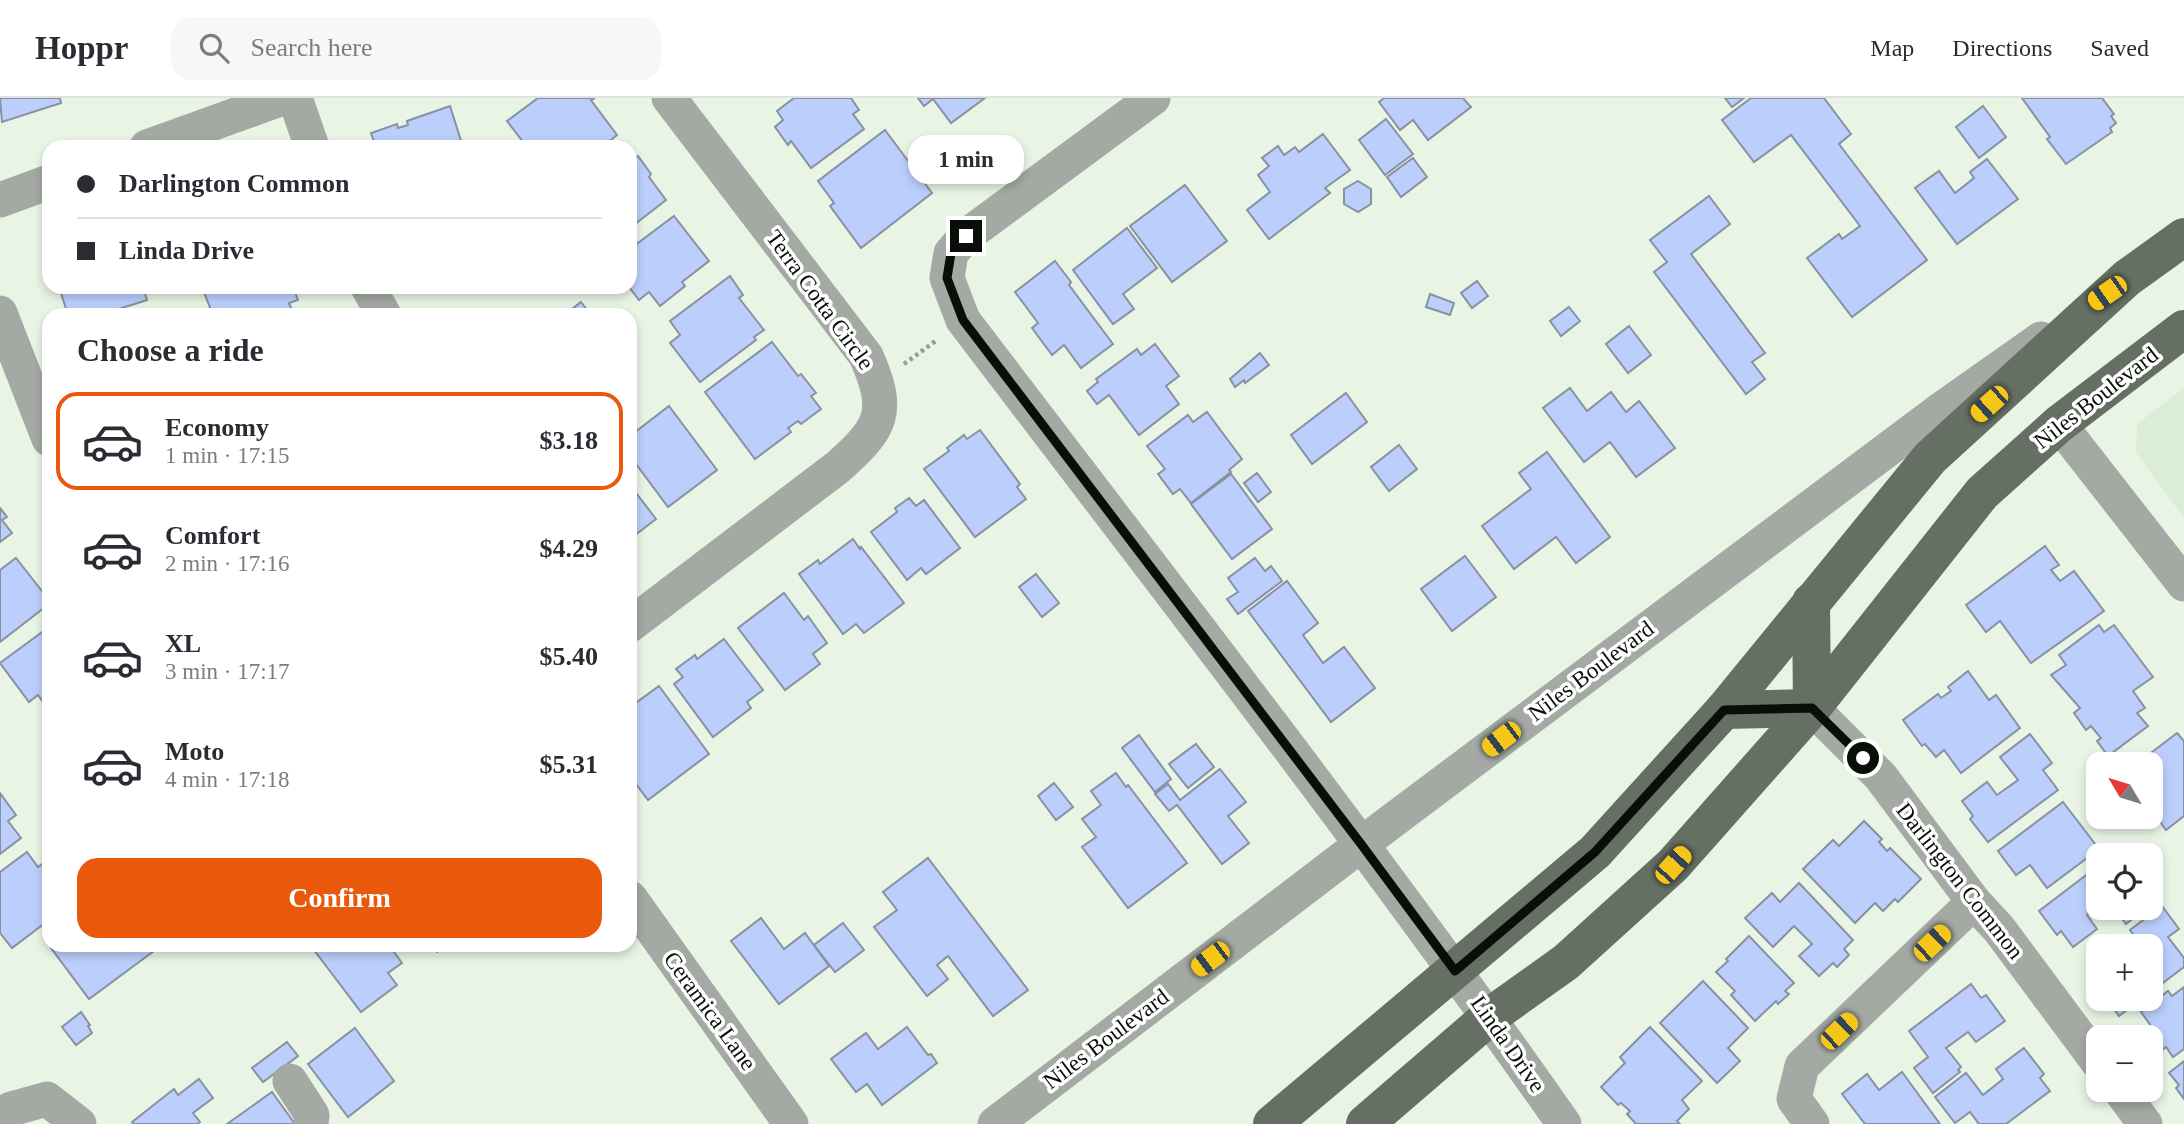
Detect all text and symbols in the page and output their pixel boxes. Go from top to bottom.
search box [171,17,661,80]
icon: search [195,29,233,67]
text: Hoppr [35,30,129,66]
text: Search here [251,33,373,62]
text: Map [1870,35,1914,61]
text: Directions [1952,35,2052,61]
text: Saved [2090,35,2149,61]
callout: 1 min [908,135,1024,184]
text: 1 min [938,147,994,172]
text: Darlington Common [119,169,349,198]
route end [950,220,982,252]
street label: Terra Cotta Circle [761,226,879,374]
text: Linda Drive [119,236,254,265]
car [2084,272,2131,314]
text: Choose a ride [77,332,264,368]
street label: Niles Boulevard [2029,342,2163,454]
car [1967,382,2012,426]
icon: car [81,410,144,473]
text: Economy [165,413,269,442]
text: $3.18 [540,426,598,455]
text: 1 min · 17:15 [165,443,290,468]
icon: car [81,518,144,581]
text: Comfort [165,521,260,550]
text: $4.29 [540,534,598,563]
text: 2 min · 17:16 [165,551,290,576]
street label: Niles Boulevard [1524,616,1659,726]
icon: car [81,626,144,689]
text: XL [165,629,201,658]
text: $5.40 [540,642,598,671]
text: 3 min · 17:17 [165,659,290,684]
car [1478,718,1525,760]
icon: car [81,734,144,797]
text: Moto [165,737,224,766]
route start [1847,742,1879,774]
text: $5.31 [540,750,598,779]
north arrow [2086,752,2163,830]
map controls [2086,752,2163,1102]
text: 4 min · 17:18 [165,767,290,792]
street label: Darlington Common [1891,798,2029,964]
car [1652,842,1695,888]
button: locate [2086,843,2163,920]
button: Confirm [77,858,602,938]
car [1910,921,1955,965]
button: + [2086,934,2163,1011]
car [1187,938,1234,980]
street label: Ceramica Lane [659,947,761,1075]
street label: Niles Boulevard [1039,984,1174,1094]
street label: Linda Drive [1466,991,1550,1097]
car [1817,1009,1862,1053]
button: − [2086,1025,2163,1102]

